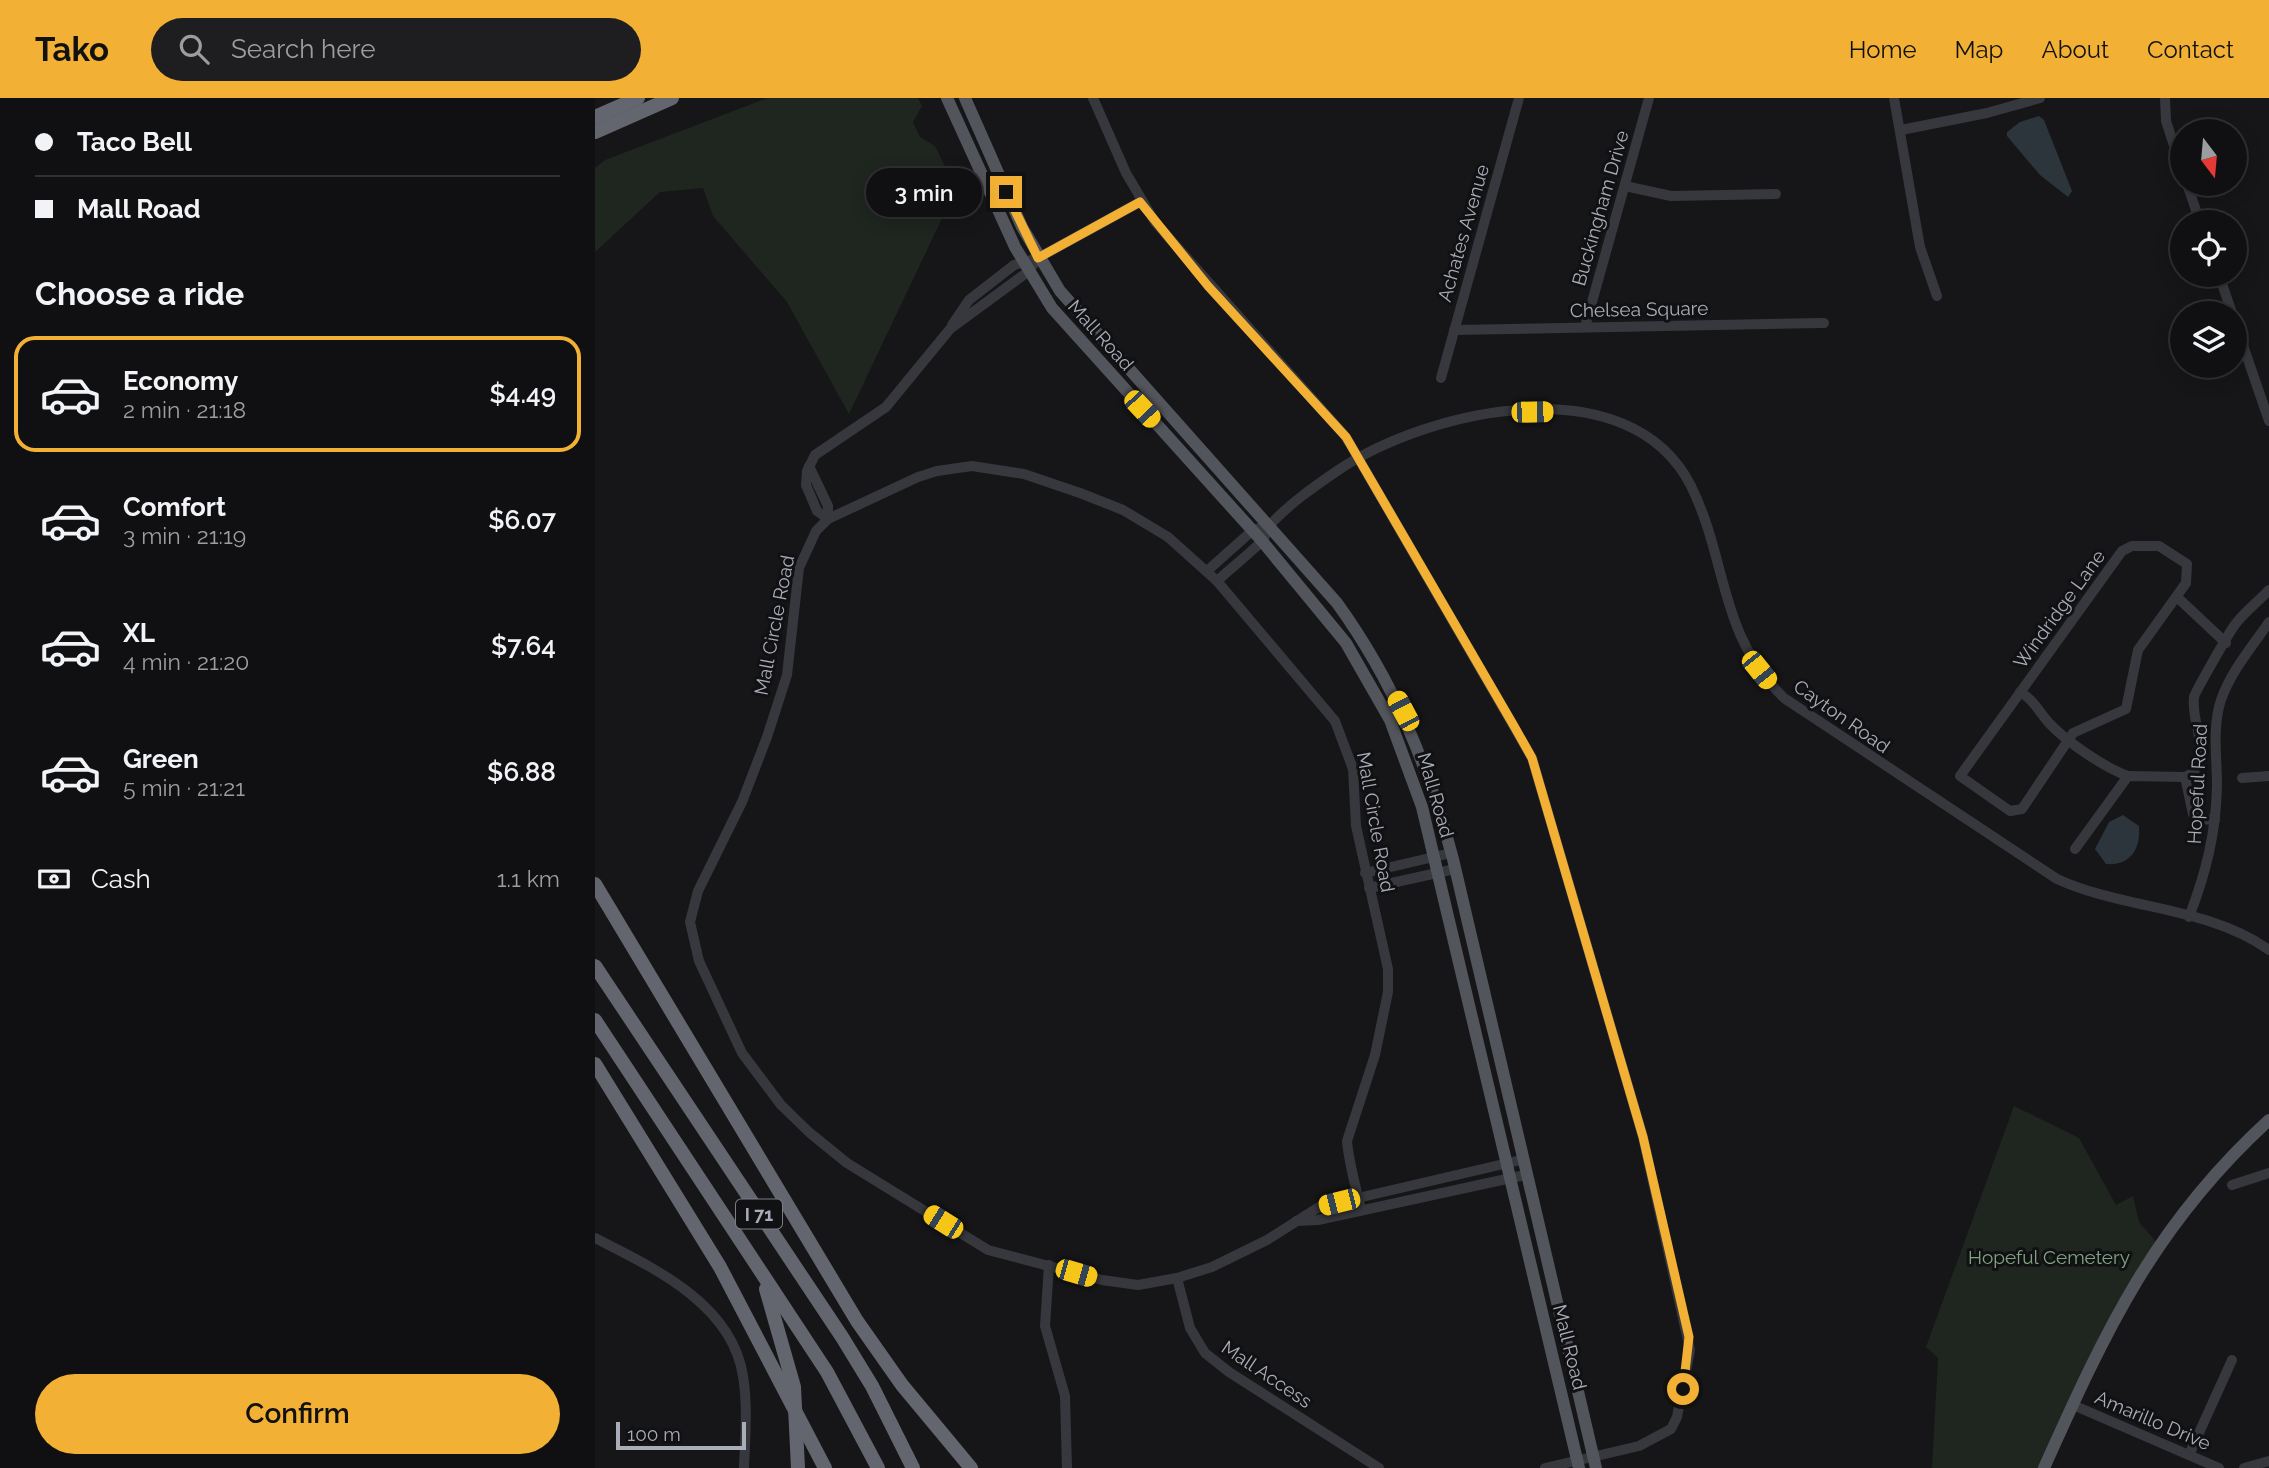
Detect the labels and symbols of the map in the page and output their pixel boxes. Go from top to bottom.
north arrow [2170,119,2247,196]
street label: Buckingham Drive [1567,128,1633,288]
street label: Achates Avenue [1433,162,1493,304]
callout: 3 min [866,168,981,217]
route end [990,176,1022,208]
street label: Mall Road [1064,295,1138,375]
street label: Chelsea Square [1570,297,1708,321]
car [1120,386,1165,432]
car [1511,401,1554,423]
street label: Windridge Lane [2009,546,2109,672]
street label: Mall Circle Road [750,553,798,697]
car [1738,647,1781,693]
street label: Cayton Road [1790,675,1894,757]
car [1384,688,1423,734]
street label: Hopeful Road [2183,723,2211,845]
street label: Mall Circle Road [1353,750,1399,894]
street label: Mall Road [1413,750,1459,840]
car [1317,1187,1362,1217]
road number: I 71 [736,1199,782,1228]
car [920,1202,967,1242]
park label: Hopeful Cemetery [1968,1246,2130,1268]
car [1053,1257,1100,1289]
street label: Mall Road [1549,1302,1591,1392]
street label: Mall Access [1218,1336,1316,1412]
route start [1667,1373,1699,1405]
street label: Amarillo Drive [2092,1386,2214,1454]
scale bar [616,1419,745,1451]

